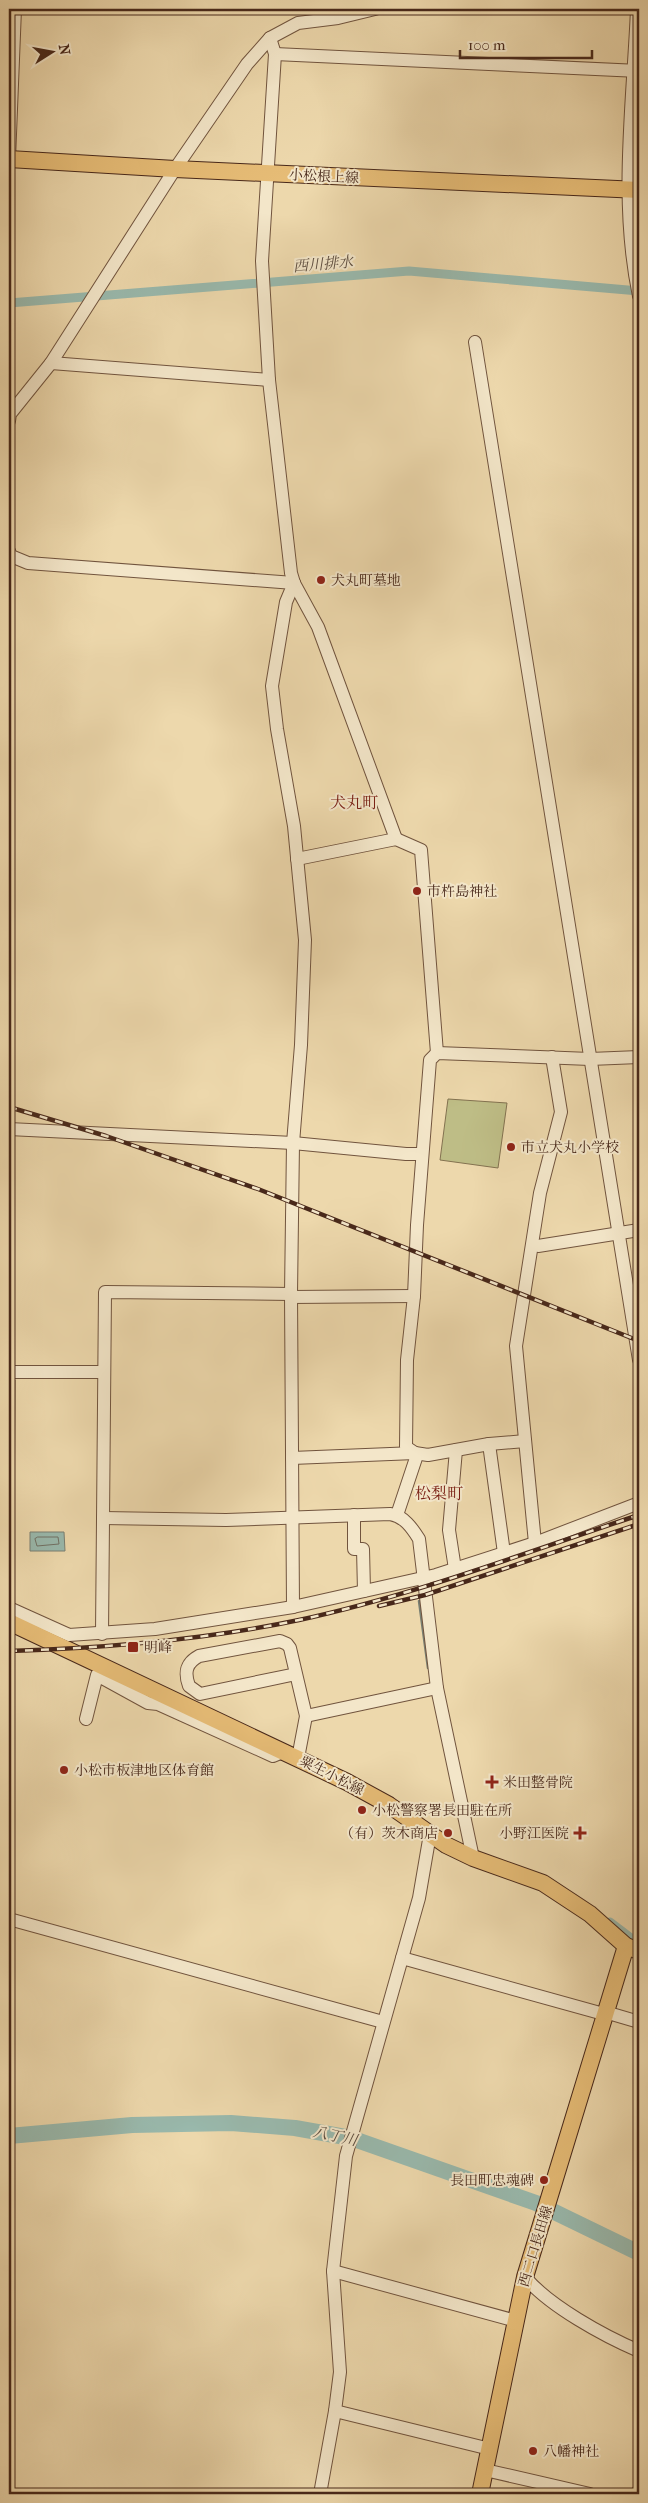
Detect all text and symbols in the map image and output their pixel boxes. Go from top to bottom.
north arrow [28,28,78,78]
scale bar [460,28,593,60]
text: 100 m [468,36,506,54]
text: N [55,43,74,57]
street label: 小松根上線 [289,166,359,187]
water label: 西川排水 [292,252,356,276]
place label: 犬丸町墓地 [331,572,401,589]
marker: 犬丸町墓地 [315,574,327,586]
district label: 犬丸町 [330,793,378,812]
place label: 市杵島神社 [427,883,497,900]
marker: 市杵島神社 [411,885,423,897]
place label: 市立犬丸小学校 [521,1139,619,1156]
marker: 市立犬丸小学校 [505,1141,517,1153]
district label: 松梨町 [415,1484,463,1503]
place label: 明峰 [144,1639,172,1656]
marker: 明峰 [126,1640,140,1654]
street label: 粟生小松線 [297,1752,367,1799]
place label: 小松市板津地区体育館 [74,1762,214,1779]
marker: 小松市板津地区体育館 [58,1764,70,1776]
place label: 米田整骨院 [503,1774,573,1791]
marker: 米田整骨院 [485,1775,499,1789]
place label: 小松警察署長田駐在所 [372,1802,512,1819]
marker: 小松警察署長田駐在所 [356,1804,368,1816]
place label: （有）茨木商店 [340,1825,438,1842]
place label: 小野江医院 [499,1825,569,1842]
marker: 小野江医院 [573,1826,587,1840]
marker: （有）茨木商店 [442,1827,454,1839]
water label: 八丁川 [311,2123,361,2150]
place label: 長田町忠魂碑 [450,2172,534,2189]
marker: 長田町忠魂碑 [538,2174,550,2186]
street label: 西二口長田線 [515,2203,556,2289]
place label: 八幡神社 [543,2443,599,2460]
marker: 八幡神社 [527,2445,539,2457]

